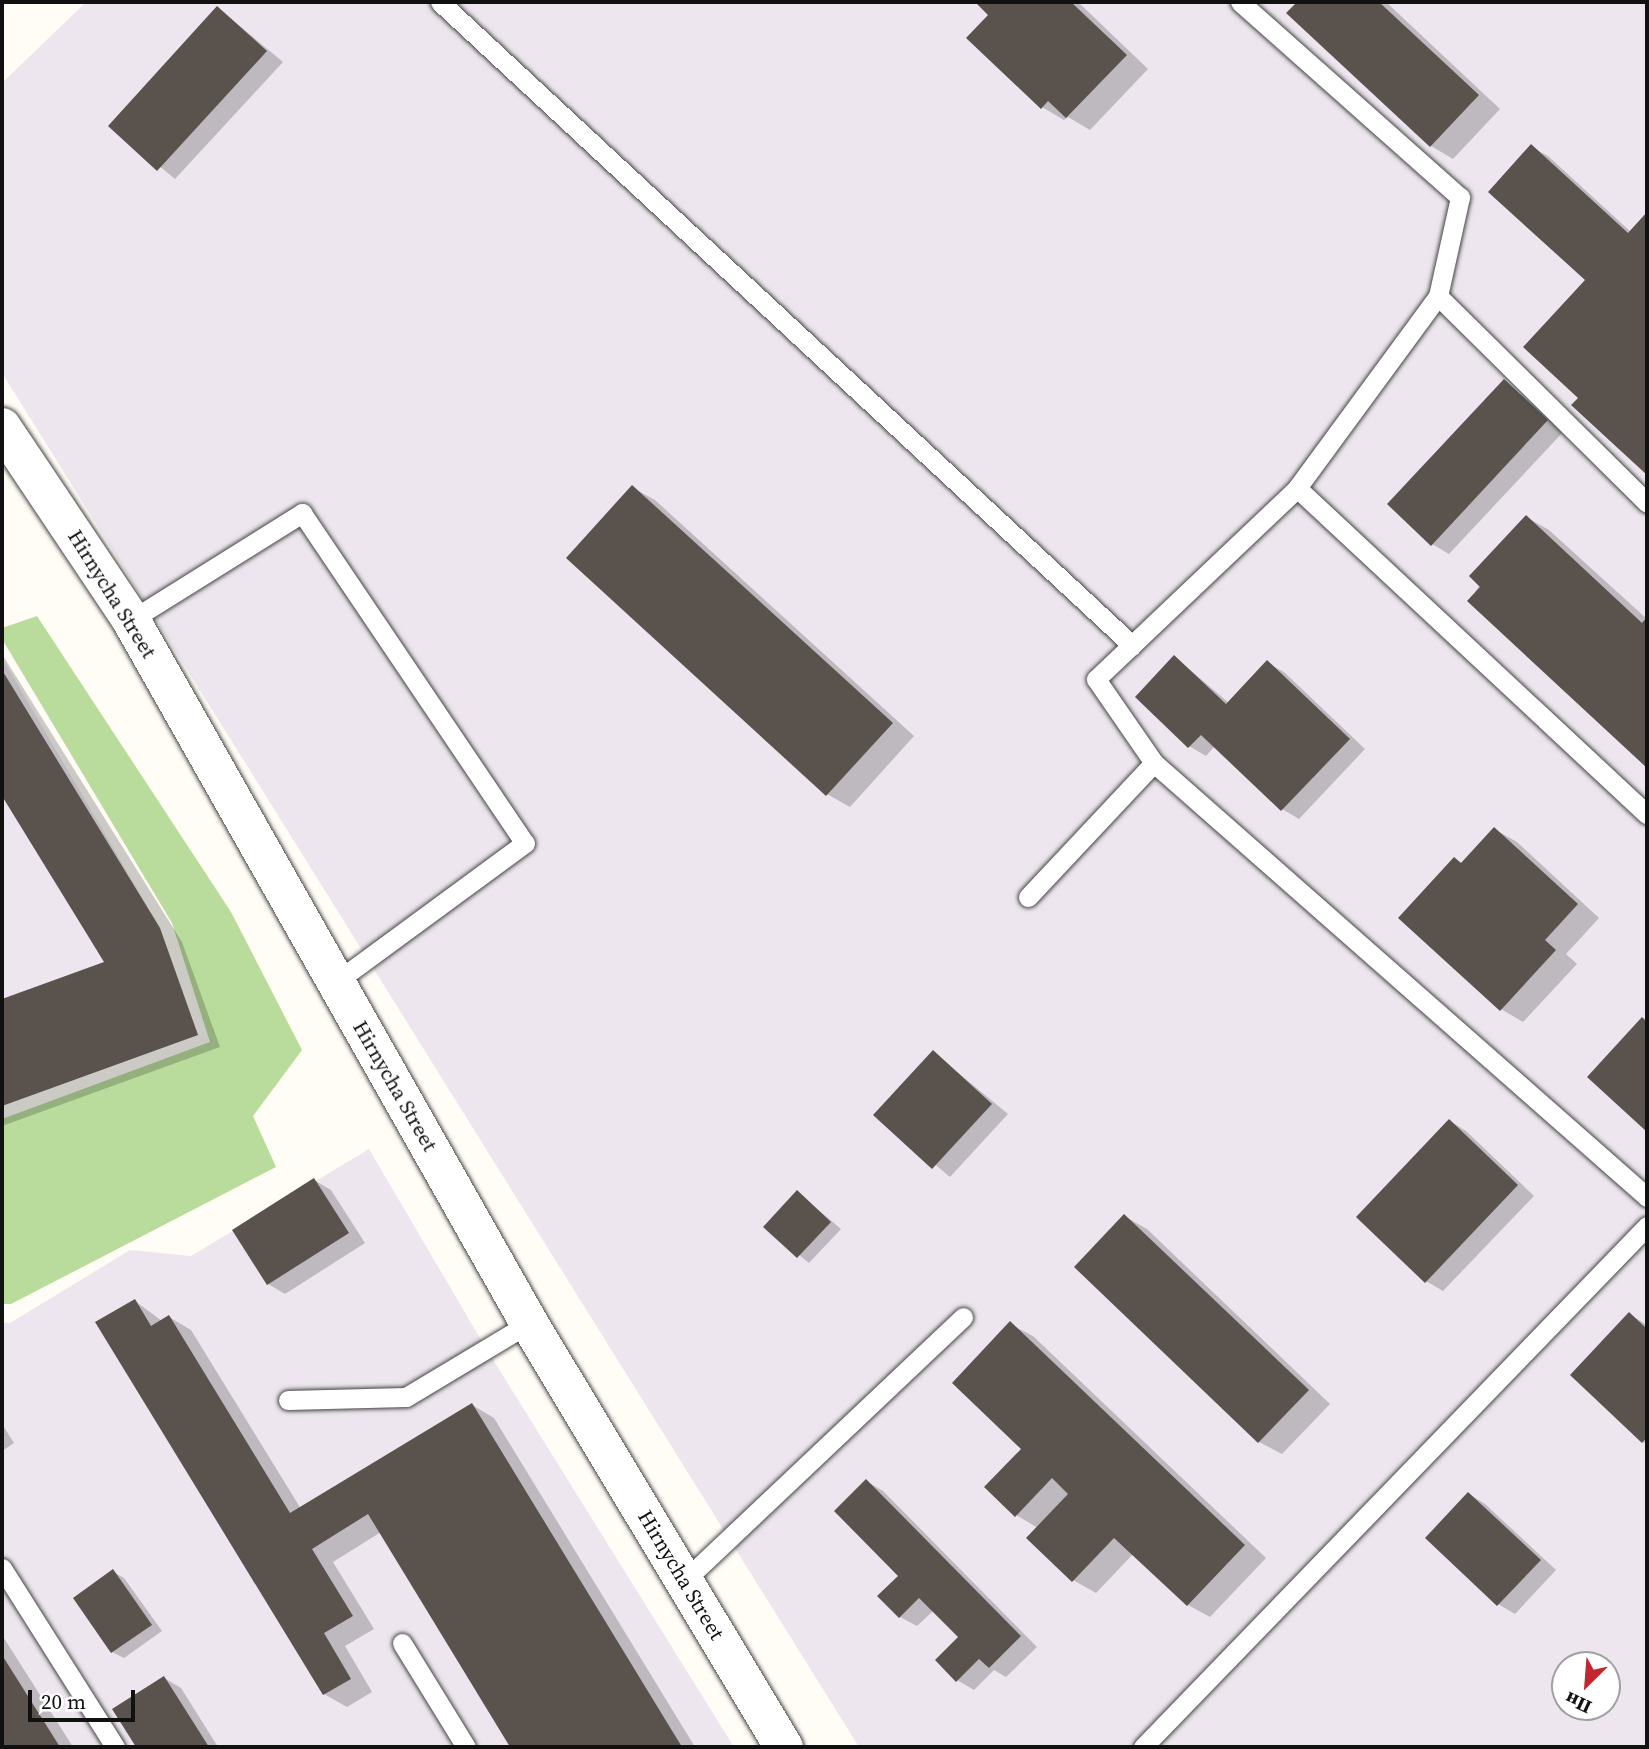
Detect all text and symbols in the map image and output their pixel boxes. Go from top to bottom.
street label: Hirnycha Street [62,525,162,663]
street label: Hirnycha Street [347,1016,443,1156]
street label: Hirnycha Street [632,1506,730,1644]
north arrow [1551,1651,1621,1721]
scale bar [32,1676,138,1720]
text: Пн [1560,1686,1596,1721]
text: 20 m [41,1687,86,1716]

